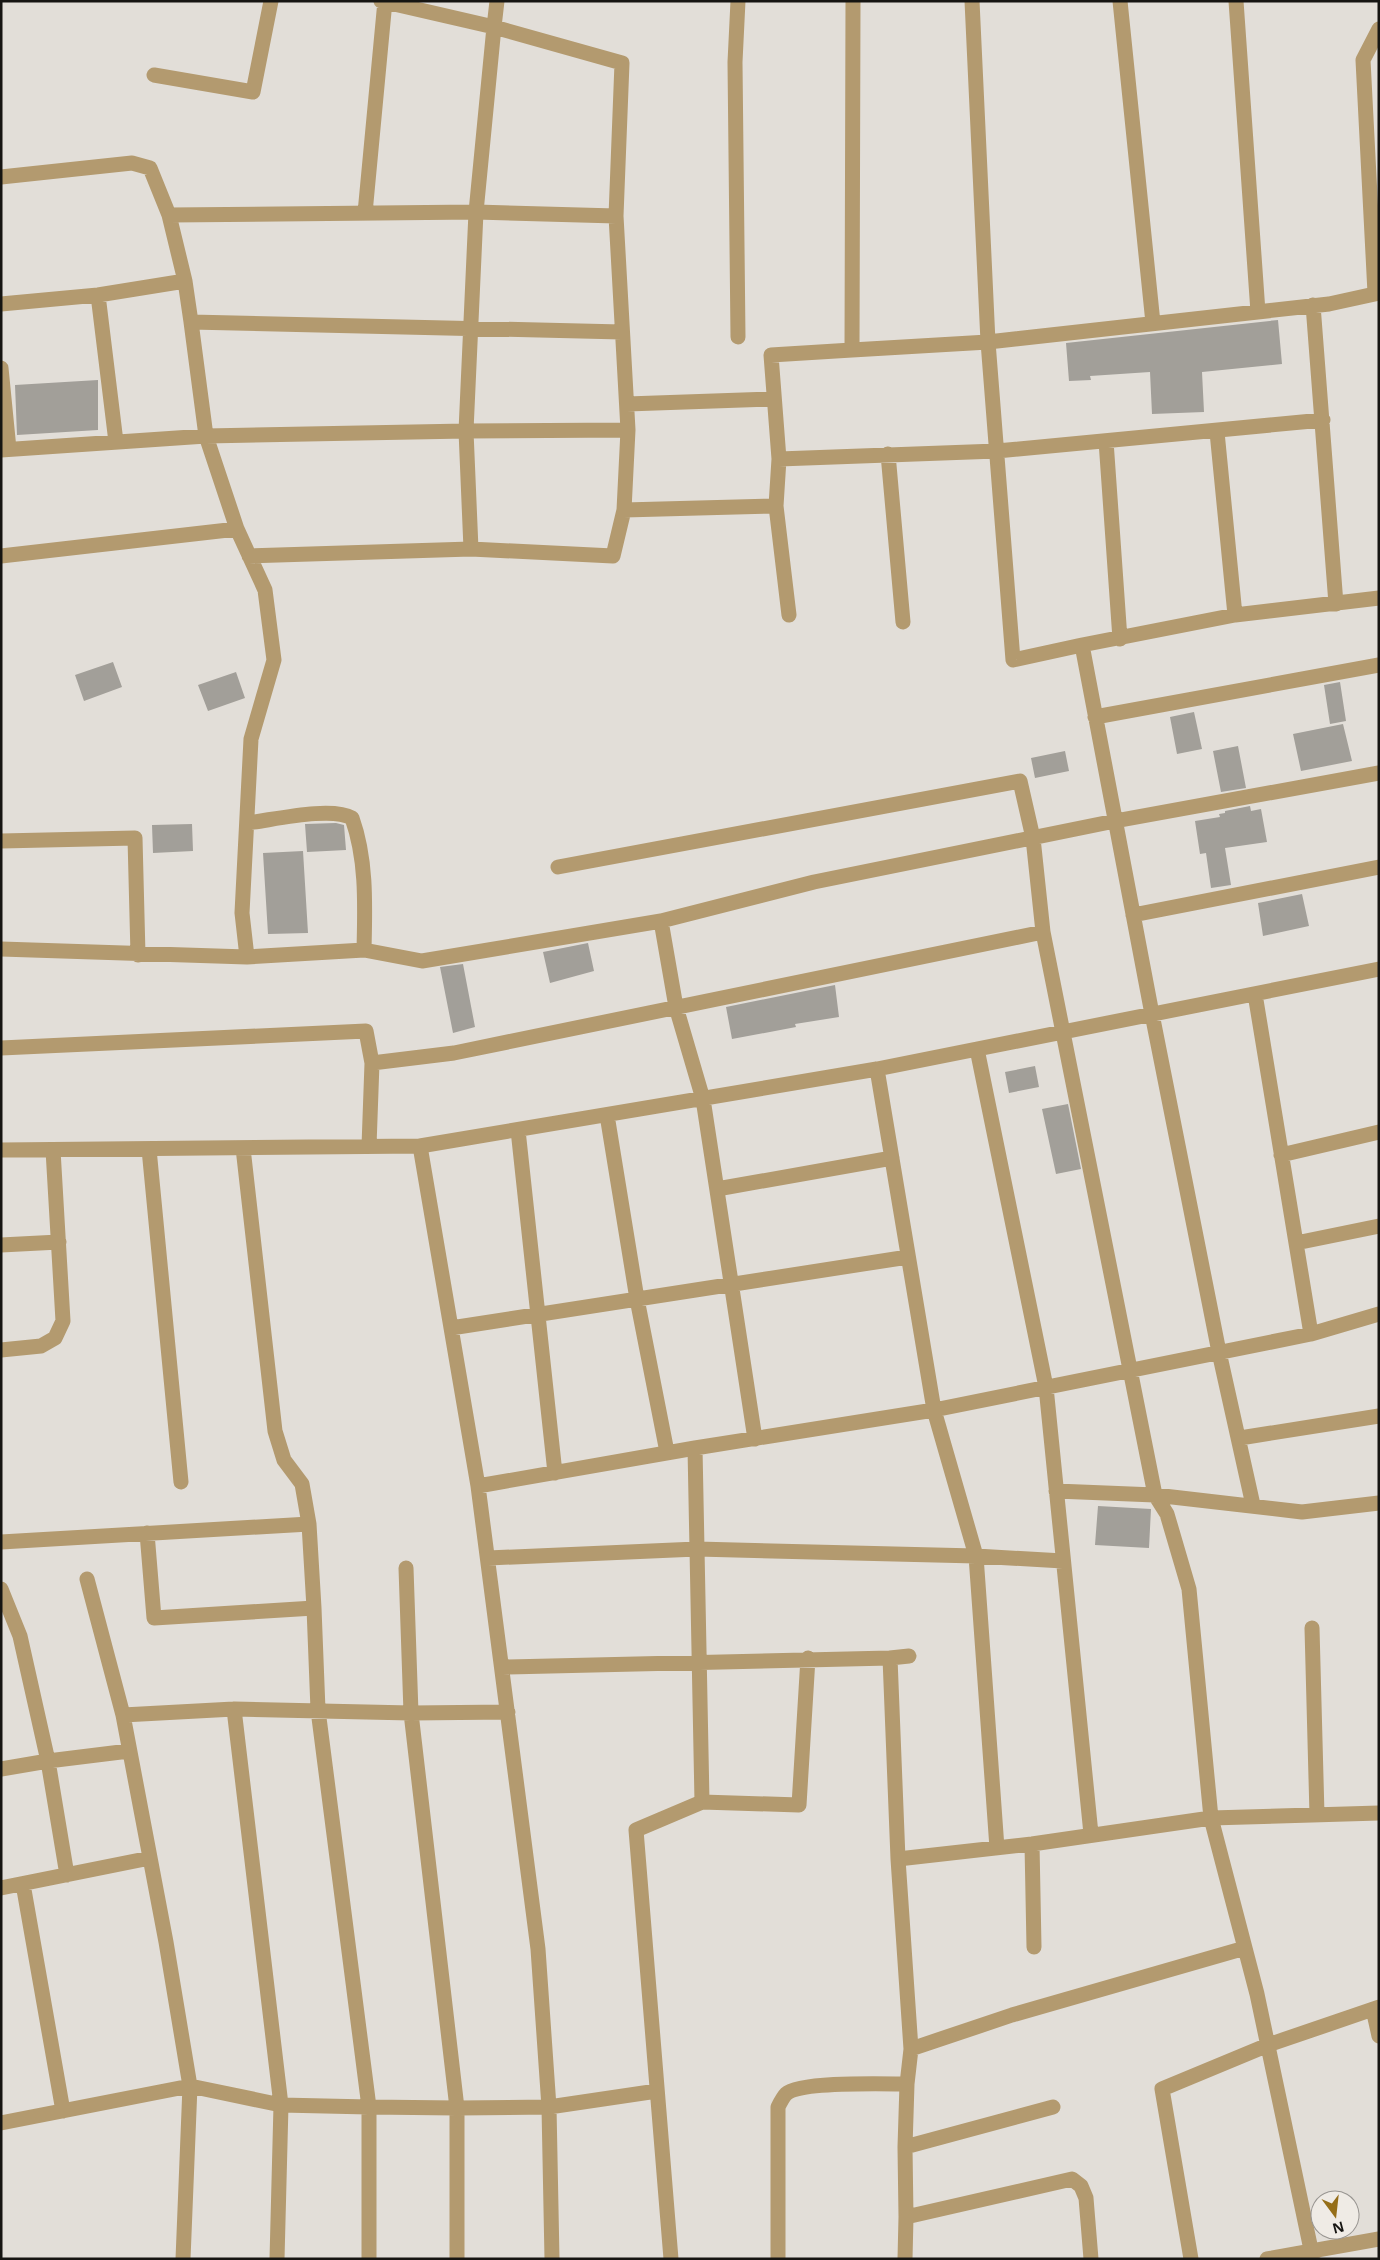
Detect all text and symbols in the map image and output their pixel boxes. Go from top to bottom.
north arrow [1310,2190,1360,2240]
text: N [1331,2217,1346,2239]

